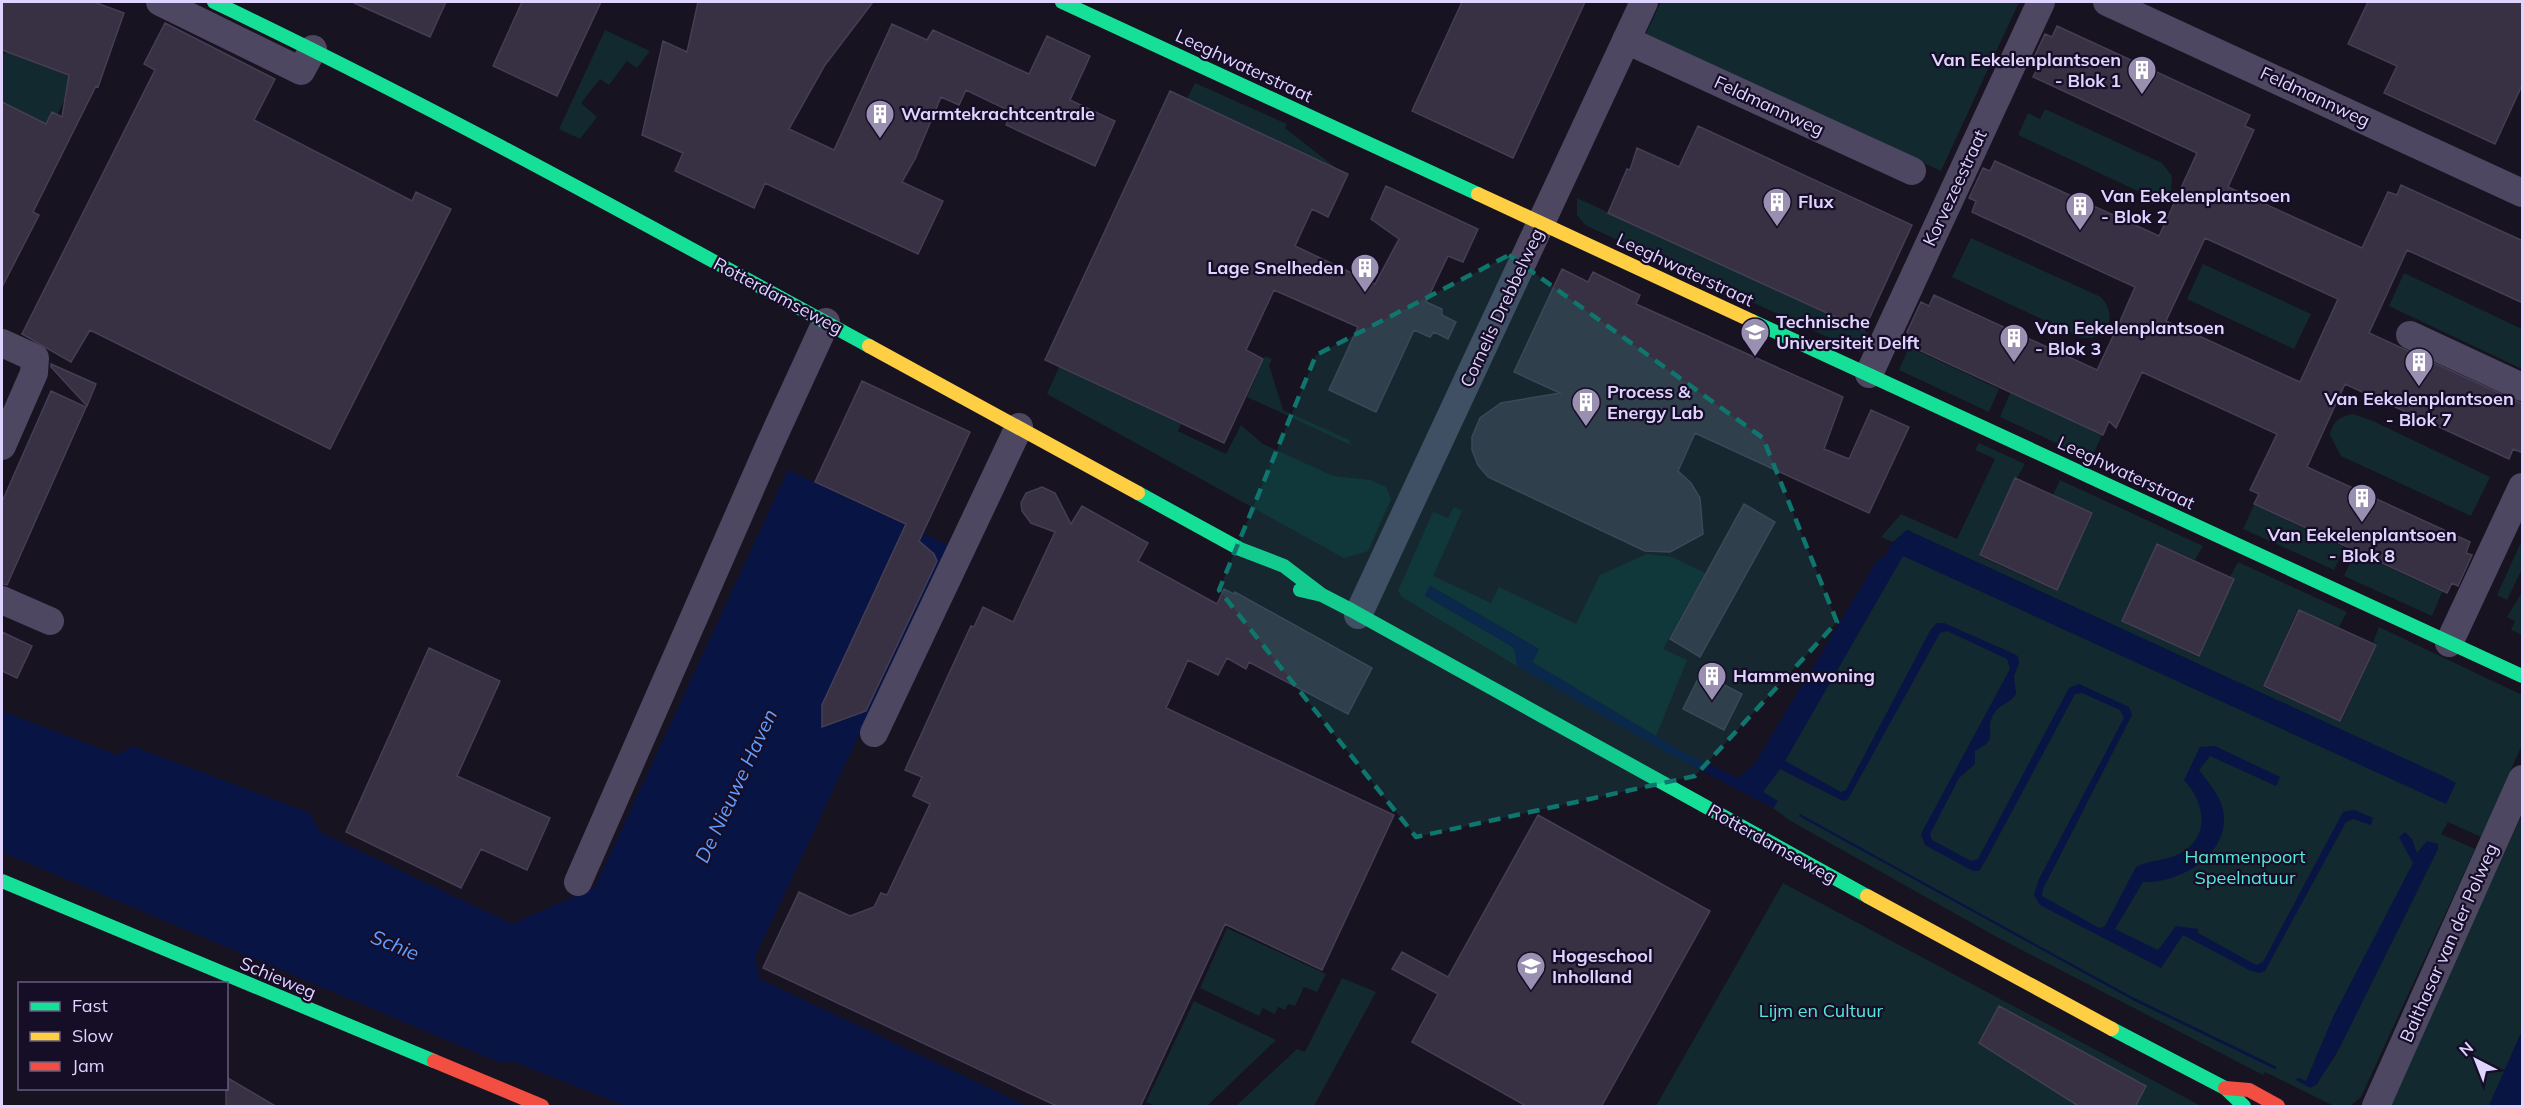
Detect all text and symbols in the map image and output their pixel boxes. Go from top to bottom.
street label: Leeghwaterstraat [1172,24,1317,107]
place label: Van Eekelenplantsoen - Blok 1 [1931,48,2121,92]
building icon: Van Eekelenplantsoen - Blok 1 [2126,54,2158,96]
street label: Feldmannweg [2257,61,2374,132]
street label: Feldmannweg [1711,70,1828,141]
building icon: Warmtekrachtcentrale [864,98,896,140]
place label: Warmtekrachtcentrale [901,102,1095,125]
street label: Korvezeestraat [1918,126,1992,250]
place label: Van Eekelenplantsoen - Blok 2 [2100,184,2291,228]
building icon: Flux [1761,186,1793,228]
place label: Flux [1798,190,1835,213]
building icon: Van Eekelenplantsoen - Blok 2 [2064,190,2096,232]
street label: Cornelis Drebbelweg [1455,225,1548,391]
street label: Leeghwaterstraat [1613,228,1758,311]
street label: Rotterdamseweg [710,252,847,339]
building icon: Lage Snelheden [1349,252,1381,294]
place label: Lage Snelheden [1207,256,1344,279]
place label: Technische Universiteit Delft [1776,310,1919,354]
school or university icon: Technische Universiteit Delft [1739,316,1771,358]
place label: Van Eekelenplantsoen - Blok 3 [2034,316,2225,360]
building icon: Van Eekelenplantsoen - Blok 3 [1998,322,2030,364]
building icon: Van Eekelenplantsoen - Blok 7 [2403,346,2435,388]
place label: Process & Energy Lab [1607,380,1704,424]
building icon: Process & Energy Lab [1570,386,1602,428]
place label: Van Eekelenplantsoen - Blok 7 [2323,387,2514,431]
street label: Leeghwaterstraat [2054,431,2199,514]
building icon: Van Eekelenplantsoen - Blok 8 [2346,482,2378,524]
place label: Van Eekelenplantsoen - Blok 8 [2266,523,2457,567]
building icon: Hammenwoning [1696,660,1728,702]
place label: Hammenwoning [1733,664,1875,687]
water label: De Nieuwe Haven [689,705,782,867]
street label: Rotterdamseweg [1704,799,1840,888]
street label: Balthasar van der Polweg [2394,840,2503,1046]
park label: Hammenpoort Speelnatuur [2184,845,2306,889]
water label: Schie [367,924,423,965]
place label: Hogeschool Inholland [1552,944,1653,988]
school or university icon: Hogeschool Inholland [1515,950,1547,992]
street label: Schieweg [237,951,320,1004]
legend [18,982,228,1090]
text: Fast [72,994,108,1017]
park label: Lijm en Cultuur [1759,999,1884,1022]
text: Slow [72,1024,114,1047]
north arrow [2446,1030,2506,1090]
text: N [2455,1037,2477,1060]
text: Jam [72,1054,105,1077]

